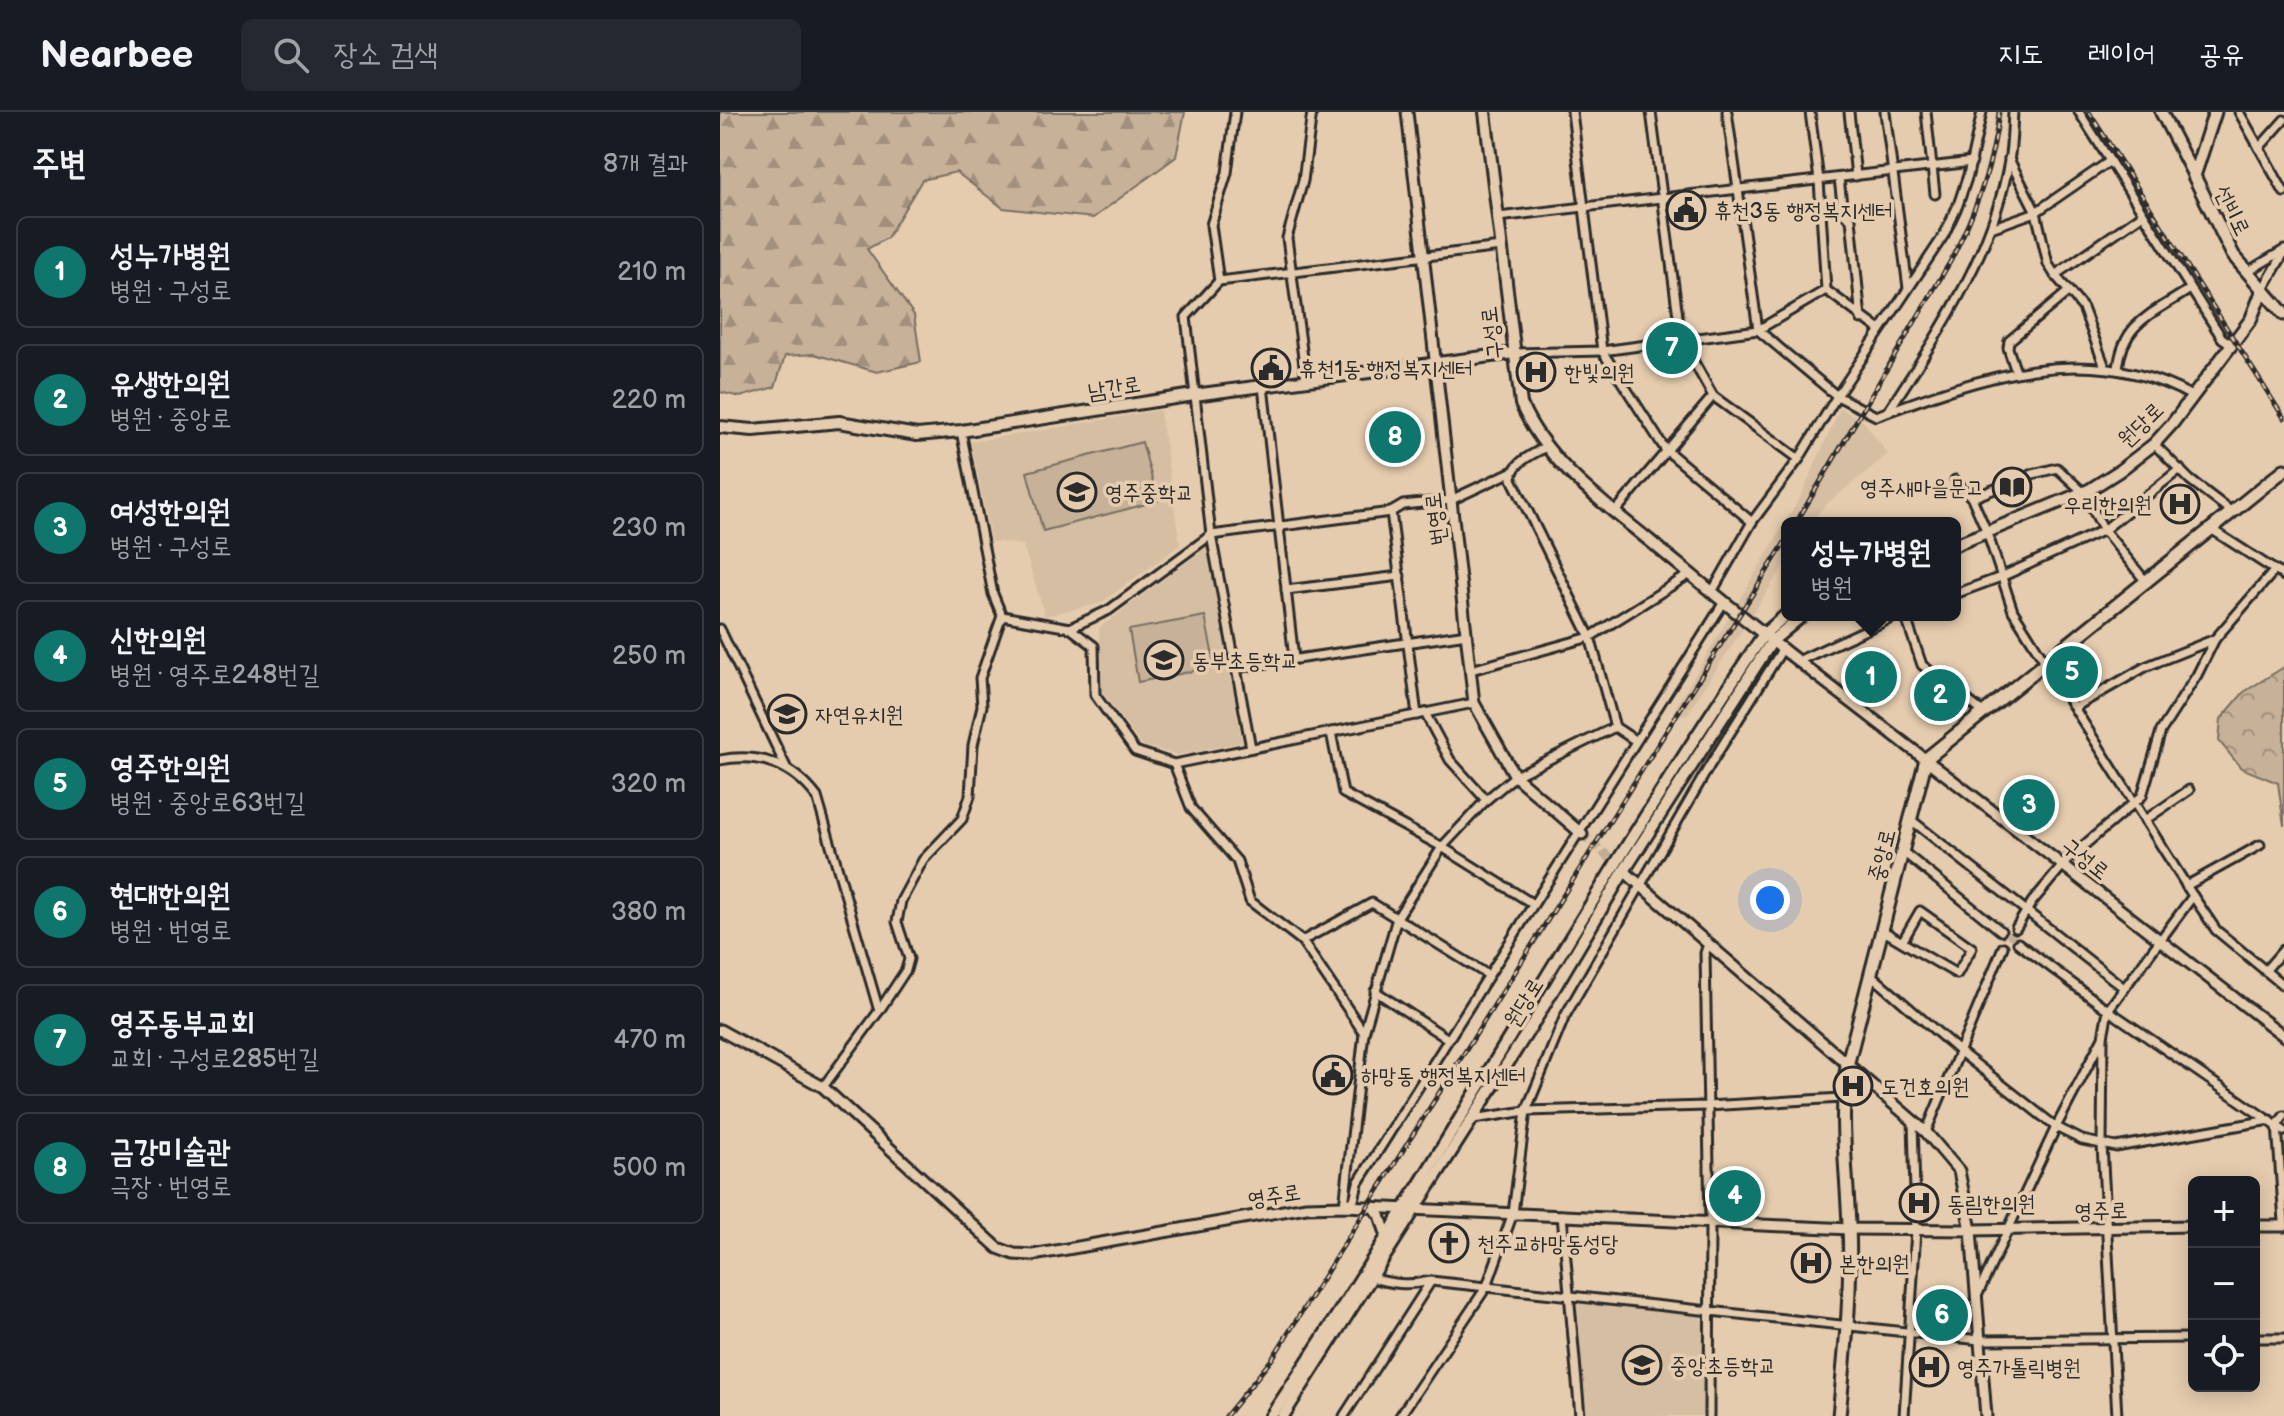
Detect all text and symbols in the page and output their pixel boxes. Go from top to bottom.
search box [241,19,801,91]
text: Nearbee [40,33,193,78]
icon: search [269,33,313,77]
text: 장소 검색 [333,37,438,73]
text: 지도 [1998,38,2043,71]
text: 레이어 [2087,38,2155,71]
text: 공유 [2199,38,2244,71]
text: 주변 [32,143,87,184]
text: 8개 결과 [603,149,688,180]
street label: 선비로 [2208,181,2255,240]
public building icon: 휴천3동 행정복지센터 [1665,189,1707,231]
place label: 휴천3동 행정복지센터 [1714,198,1893,225]
text: 성누가병원 [110,238,231,274]
text: 1 [55,257,65,288]
text: 210 m [617,257,686,288]
text: 병원 · 구성로 [110,276,232,307]
street label: 구성로 [1476,305,1509,361]
pin: 7 [1646,318,1698,378]
public building icon: 휴천1동 행정복지센터 [1250,347,1292,389]
hospital icon: 한빛의원 [1515,351,1557,393]
place label: 휴천1동 행정복지센터 [1299,356,1473,383]
place label: 한빛의원 [1564,360,1635,387]
text: 유생한의원 [110,366,231,402]
street label: 남간로 [1086,371,1143,406]
text: 2 [52,385,68,416]
text: 220 m [612,385,686,416]
street label: 원당로 [2113,397,2170,453]
text: 병원 · 중앙로 [110,404,232,435]
pin: 8 [1369,407,1421,467]
library icon: 영주새마을문고 [1991,466,2033,508]
school or university icon: 영주중학교 [1056,471,1098,513]
place label: 영주새마을문고 [1860,475,1984,502]
place label: 영주중학교 [1105,480,1194,507]
hospital icon: 우리한의원 [2159,483,2201,525]
street label: 번영로 [1420,491,1453,547]
place label: 우리한의원 [2063,492,2152,519]
text: 여성한의원 [110,494,231,530]
text: 3 [52,513,68,544]
text: 230 m [611,513,686,544]
popup [1781,517,1961,621]
text: 병원 · 구성로 [110,532,232,563]
text: 성누가병원 [1811,535,1931,571]
text: 병원 [1811,573,1852,604]
text: 신한의원 [110,622,207,658]
school or university icon: 동부초등학교 [1143,639,1185,681]
text: 4 [52,641,68,672]
text: 250 m [612,641,686,672]
pin: 5 [2046,642,2098,702]
pin: 1 [1845,647,1897,707]
place label: 동부초등학교 [1192,648,1298,675]
text: 병원 · 영주로248번길 [110,660,319,691]
pin: 2 [1914,665,1966,725]
school or university icon: 자연유치원 [766,693,808,735]
place label: 자연유치원 [815,702,904,729]
text: 영주한의원 [110,750,231,786]
text: 5 [52,769,68,800]
text: 320 m [611,769,686,800]
pin: 3 [2003,775,2055,835]
text: 병원 · 중앙로63번길 [110,788,305,819]
street label: 중앙로 [1863,826,1902,884]
street label: 구성로 [2056,832,2114,886]
text: 현대한의원 [110,878,231,914]
your location [1750,880,1790,920]
text: 6 [52,897,68,928]
text: 380 m [611,897,686,928]
text: 병원 · 번영로 [110,916,232,947]
street label: 원당로 [1499,973,1550,1032]
text: 영주동부교회 [110,1006,255,1042]
text: 7 [53,1025,67,1056]
text: 470 m [614,1025,686,1056]
text: 교회 · 구성로285번길 [110,1044,319,1075]
public building icon: 하망동 행정복지센터 [1312,1054,1354,1096]
place label: 하망동 행정복지센터 [1361,1063,1526,1090]
hospital icon: 도건호의원 [1832,1065,1874,1107]
place label: 도건호의원 [1881,1074,1970,1101]
text: 금강미술관 [110,1134,231,1170]
text: 8 [52,1153,68,1184]
text: 500 m [612,1153,686,1184]
pin: 4 [1709,1166,1761,1226]
text: 극장 · 번영로 [110,1172,232,1203]
map controls [2188,1176,2260,1392]
button: + [2188,1176,2260,1248]
street label: 영주로 [1246,1179,1303,1214]
hospital icon: 동림한의원 [1898,1182,1940,1224]
place label: 동림한의원 [1947,1191,2036,1218]
street label: 영주로 [2074,1198,2128,1225]
church icon: 천주교하망동성당 [1428,1222,1470,1264]
place label: 천주교하망동성당 [1477,1231,1619,1258]
hospital icon: 본한의원 [1790,1242,1832,1284]
button: − [2188,1248,2260,1320]
place label: 본한의원 [1839,1251,1910,1278]
pin: 6 [1916,1285,1968,1345]
button: locate [2188,1320,2260,1392]
school or university icon: 중앙초등학교 [1621,1344,1663,1386]
hospital icon: 영주가톨릭병원 [1908,1346,1950,1388]
place label: 중앙초등학교 [1670,1353,1776,1380]
place label: 영주가톨릭병원 [1957,1355,2081,1382]

